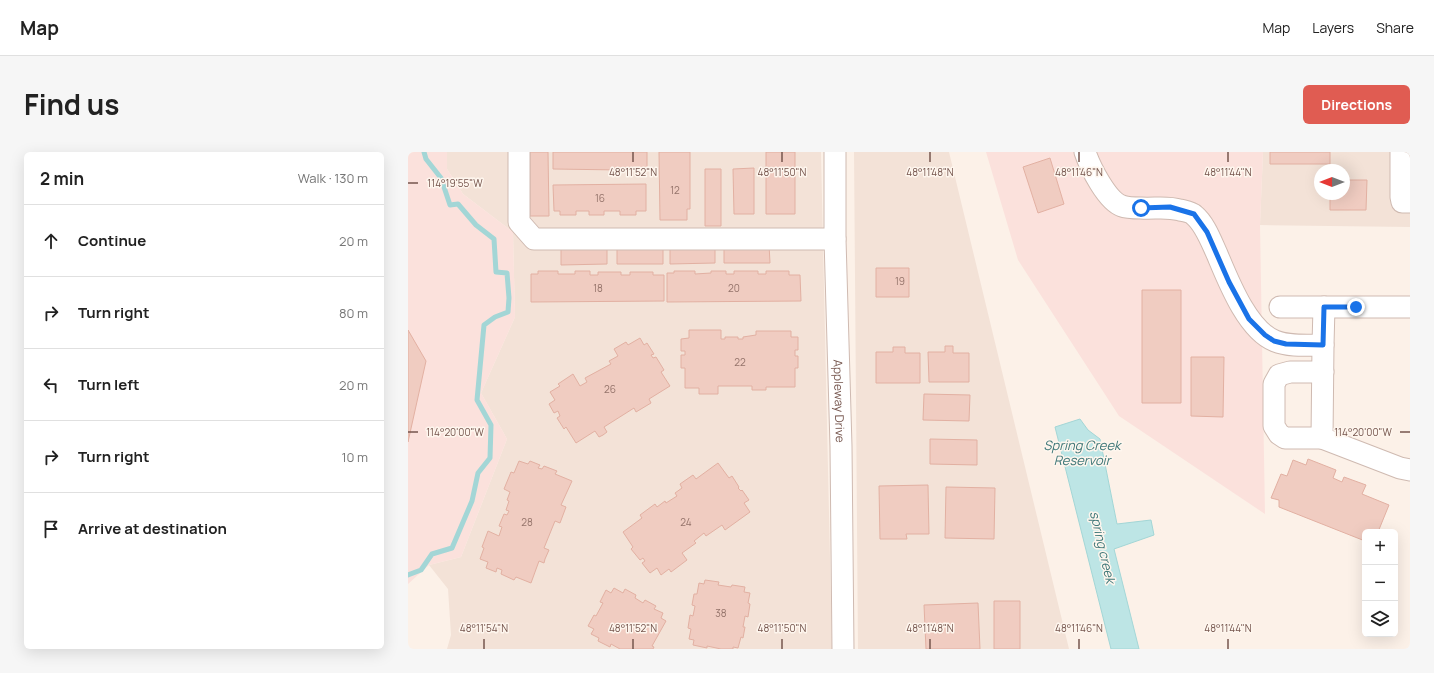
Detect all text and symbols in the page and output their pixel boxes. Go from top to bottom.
text: Map [20,15,59,41]
text: Map [1262,18,1290,37]
text: Layers [1312,18,1354,37]
text: Share [1376,18,1414,37]
text: Find us [24,85,119,123]
button: Directions [1303,85,1410,124]
north arrow [1314,164,1350,200]
text: 48°11'52"N [609,165,657,179]
text: 48°11'50"N [758,165,807,179]
text: 48°11'48"N [906,165,954,179]
text: 48°11'46"N [1055,165,1103,179]
text: 48°11'44"N [1204,165,1252,179]
text: 2 min [40,167,84,190]
text: Walk · 130 m [298,169,368,187]
text: 114°19'55"W [427,176,483,190]
house number: 12 [670,183,680,197]
house number: 16 [595,191,605,205]
route start [1132,199,1150,217]
icon: ahead [40,230,62,252]
text: Continue [78,230,146,251]
text: 20 m [339,232,368,250]
house number: 19 [895,274,905,288]
house number: 18 [593,281,603,295]
house number: 20 [728,281,740,295]
route end [1347,298,1365,316]
icon: right [40,302,62,324]
text: Turn right [78,302,149,323]
text: 80 m [339,304,368,322]
house number: 22 [734,355,746,369]
street label: Appleway Drive [830,359,849,443]
icon: left [40,374,62,396]
text: Turn left [78,374,140,395]
text: 20 m [339,376,368,394]
house number: 26 [604,382,616,396]
text: 114°20'00"W [426,425,484,439]
text: 114°20'00"W [1334,425,1392,439]
water label: Spring Creek Reservoir [1044,436,1123,469]
icon: right [40,446,62,468]
text: Turn right [78,446,149,467]
text: 10 m [341,448,368,466]
water label: spring creek [1086,509,1121,587]
house number: 28 [521,515,533,529]
house number: 24 [680,515,692,529]
icon: arrive [40,518,62,540]
text: Arrive at destination [78,518,227,539]
map controls [1362,529,1398,637]
button: + [1362,529,1398,565]
button: − [1362,565,1398,601]
button: layers [1362,601,1398,637]
house number: 38 [715,606,727,620]
text: 48°11'54"N [460,621,508,635]
text: 48°11'52"N [609,621,657,635]
text: 48°11'50"N [758,621,807,635]
text: 48°11'48"N [906,621,954,635]
text: 48°11'46"N [1055,621,1103,635]
text: 48°11'44"N [1204,621,1252,635]

